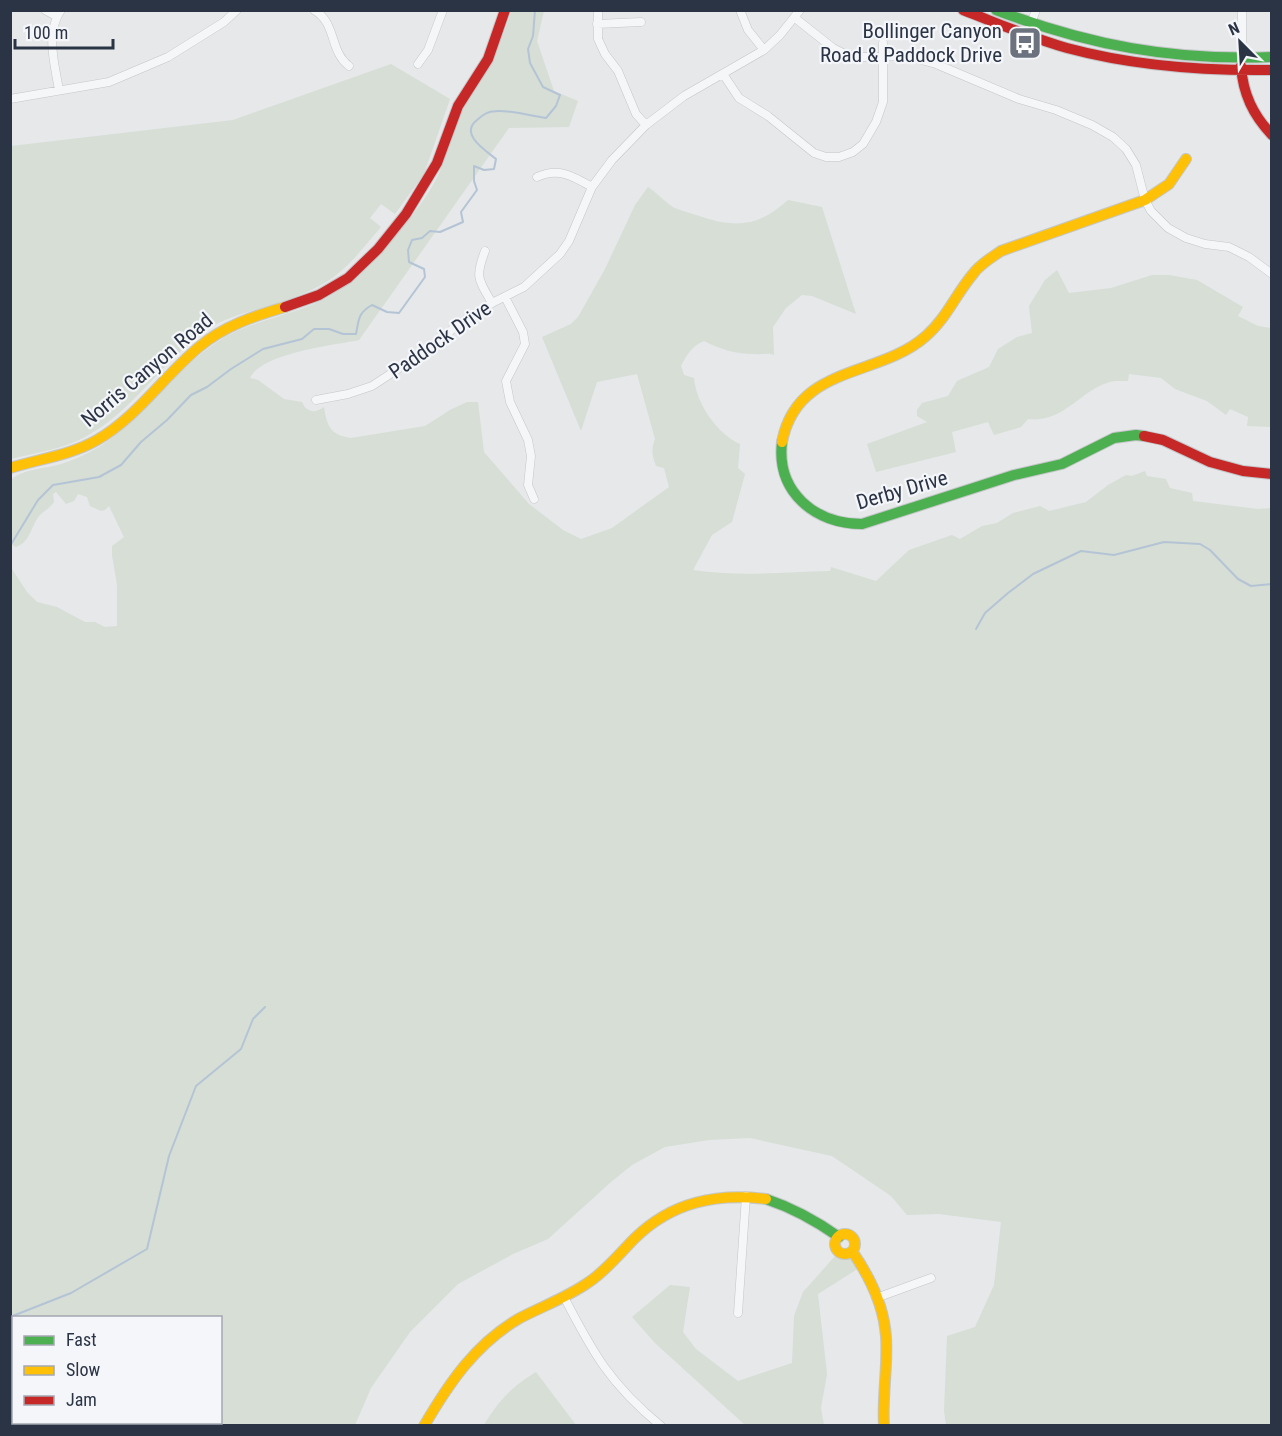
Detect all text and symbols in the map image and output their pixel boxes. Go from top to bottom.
scale bar [15,12,112,50]
north arrow [1210,12,1270,72]
text: N [1226,18,1242,39]
place label: Bollinger Canyon Road & Paddock Drive [820,19,1002,67]
text: 100 m [24,22,68,43]
bus stop icon: Bollinger Canyon Road & Paddock Drive [1007,25,1043,61]
street label: Paddock Drive [384,296,496,384]
street label: Norris Canyon Road [76,308,218,432]
street label: Derby Drive [854,465,951,514]
legend [12,1316,222,1424]
text: Fast [66,1329,97,1350]
text: Slow [66,1359,101,1380]
text: Jam [66,1389,97,1410]

